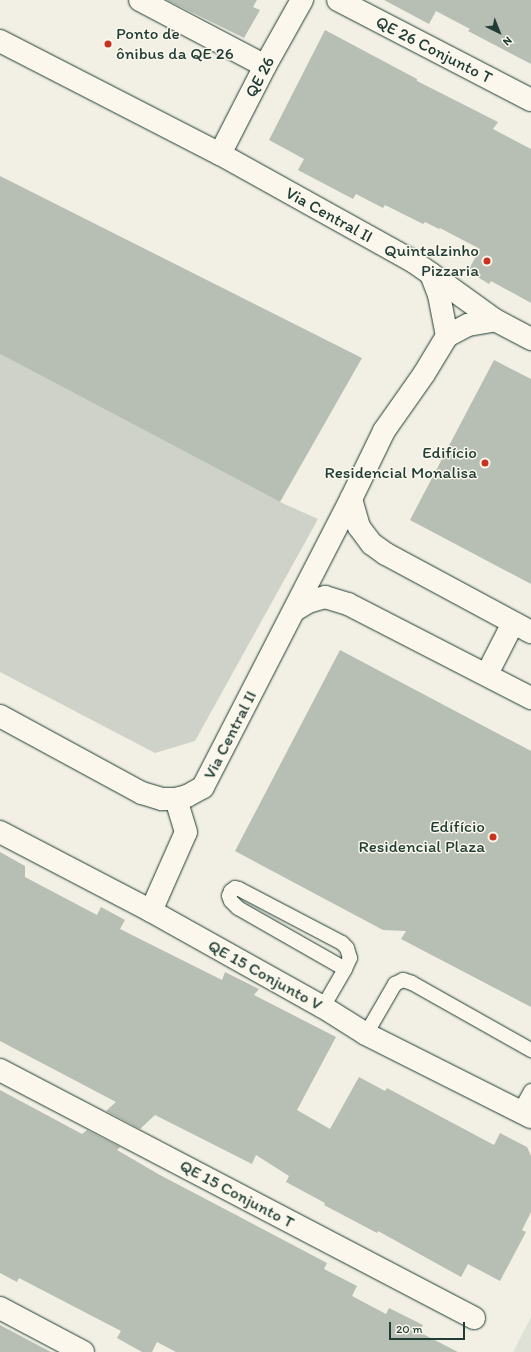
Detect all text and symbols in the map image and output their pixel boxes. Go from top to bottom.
street label: QE 26 Conjunto T [372,12,496,88]
north arrow [479,12,519,52]
place label: Ponto de ônibus da QE 26 [116,24,234,64]
text: N [500,34,515,48]
marker: Ponto de ônibus da QE 26 [103,39,113,49]
street label: QE 26 [241,53,279,101]
street label: Via Central II [282,183,376,247]
place label: Quintalzinho Pizzaria [384,241,479,281]
marker: Quintalzinho Pizzaria [482,256,492,266]
place label: Edifício Residencial Monalisa [325,443,477,483]
marker: Edifício Residencial Monalisa [480,458,490,468]
street label: Via Central II [199,688,261,782]
place label: Edífício Residencial Plaza [359,817,485,857]
marker: Edífício Residencial Plaza [488,832,498,842]
street label: QE 15 Conjunto V [204,935,326,1015]
street label: QE 15 Conjunto T [176,1155,298,1233]
scale bar [391,1314,467,1340]
text: 20 m [396,1322,423,1336]

